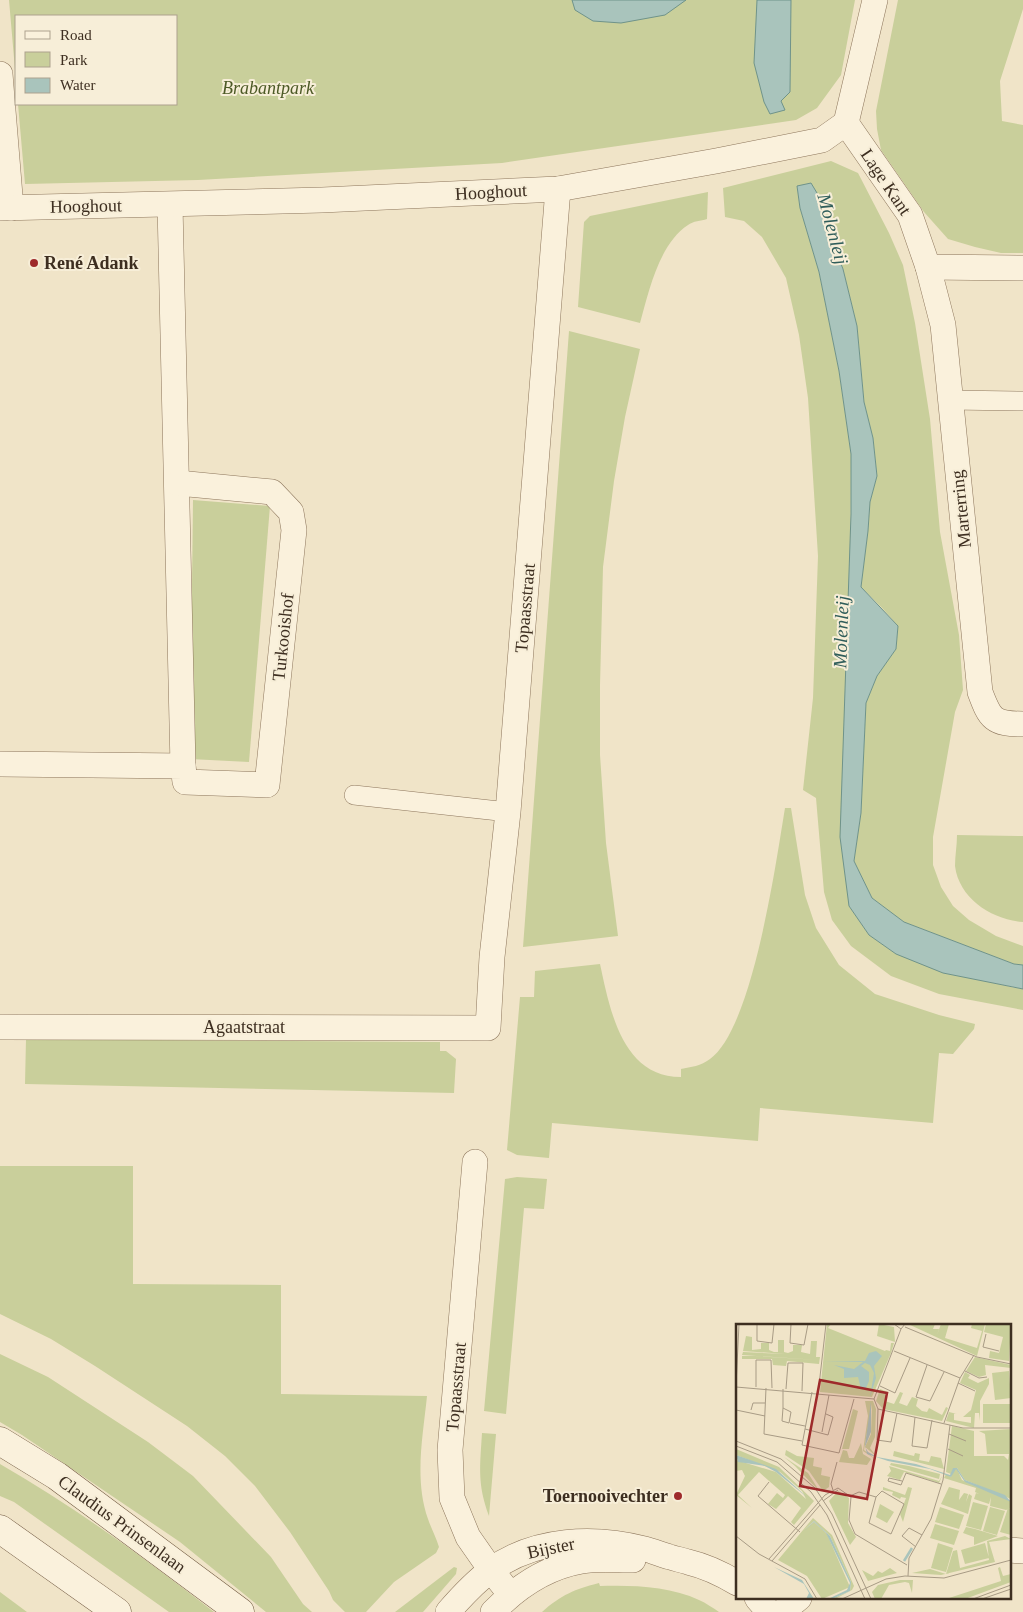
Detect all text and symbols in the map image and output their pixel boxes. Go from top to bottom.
legend [15,15,178,105]
text: Road [60,27,92,43]
text: Park [60,52,88,68]
text: Water [60,77,95,93]
park label: Brabantpark [222,78,315,98]
street label: Lage Kant [857,145,915,219]
street label: Hooghout [455,180,527,204]
water label: Molenleij [813,190,853,267]
street label: Hooghout [50,195,122,217]
place label: René Adank [44,253,139,273]
marker: René Adank [28,257,40,269]
street label: Marterring [947,469,975,549]
street label: Topaasstraat [511,562,539,654]
street label: Turkooishof [268,592,298,682]
water label: Molenleij [829,595,853,670]
street label: Agaatstraat [203,1017,285,1037]
inset map [736,1324,1010,1600]
street label: Topaasstraat [442,1341,470,1433]
street label: Claudius Prinsenlaan [54,1471,190,1577]
place label: Toernooivechter [543,1486,668,1506]
marker: Toernooivechter [672,1490,684,1502]
street label: Bijster [525,1533,577,1563]

